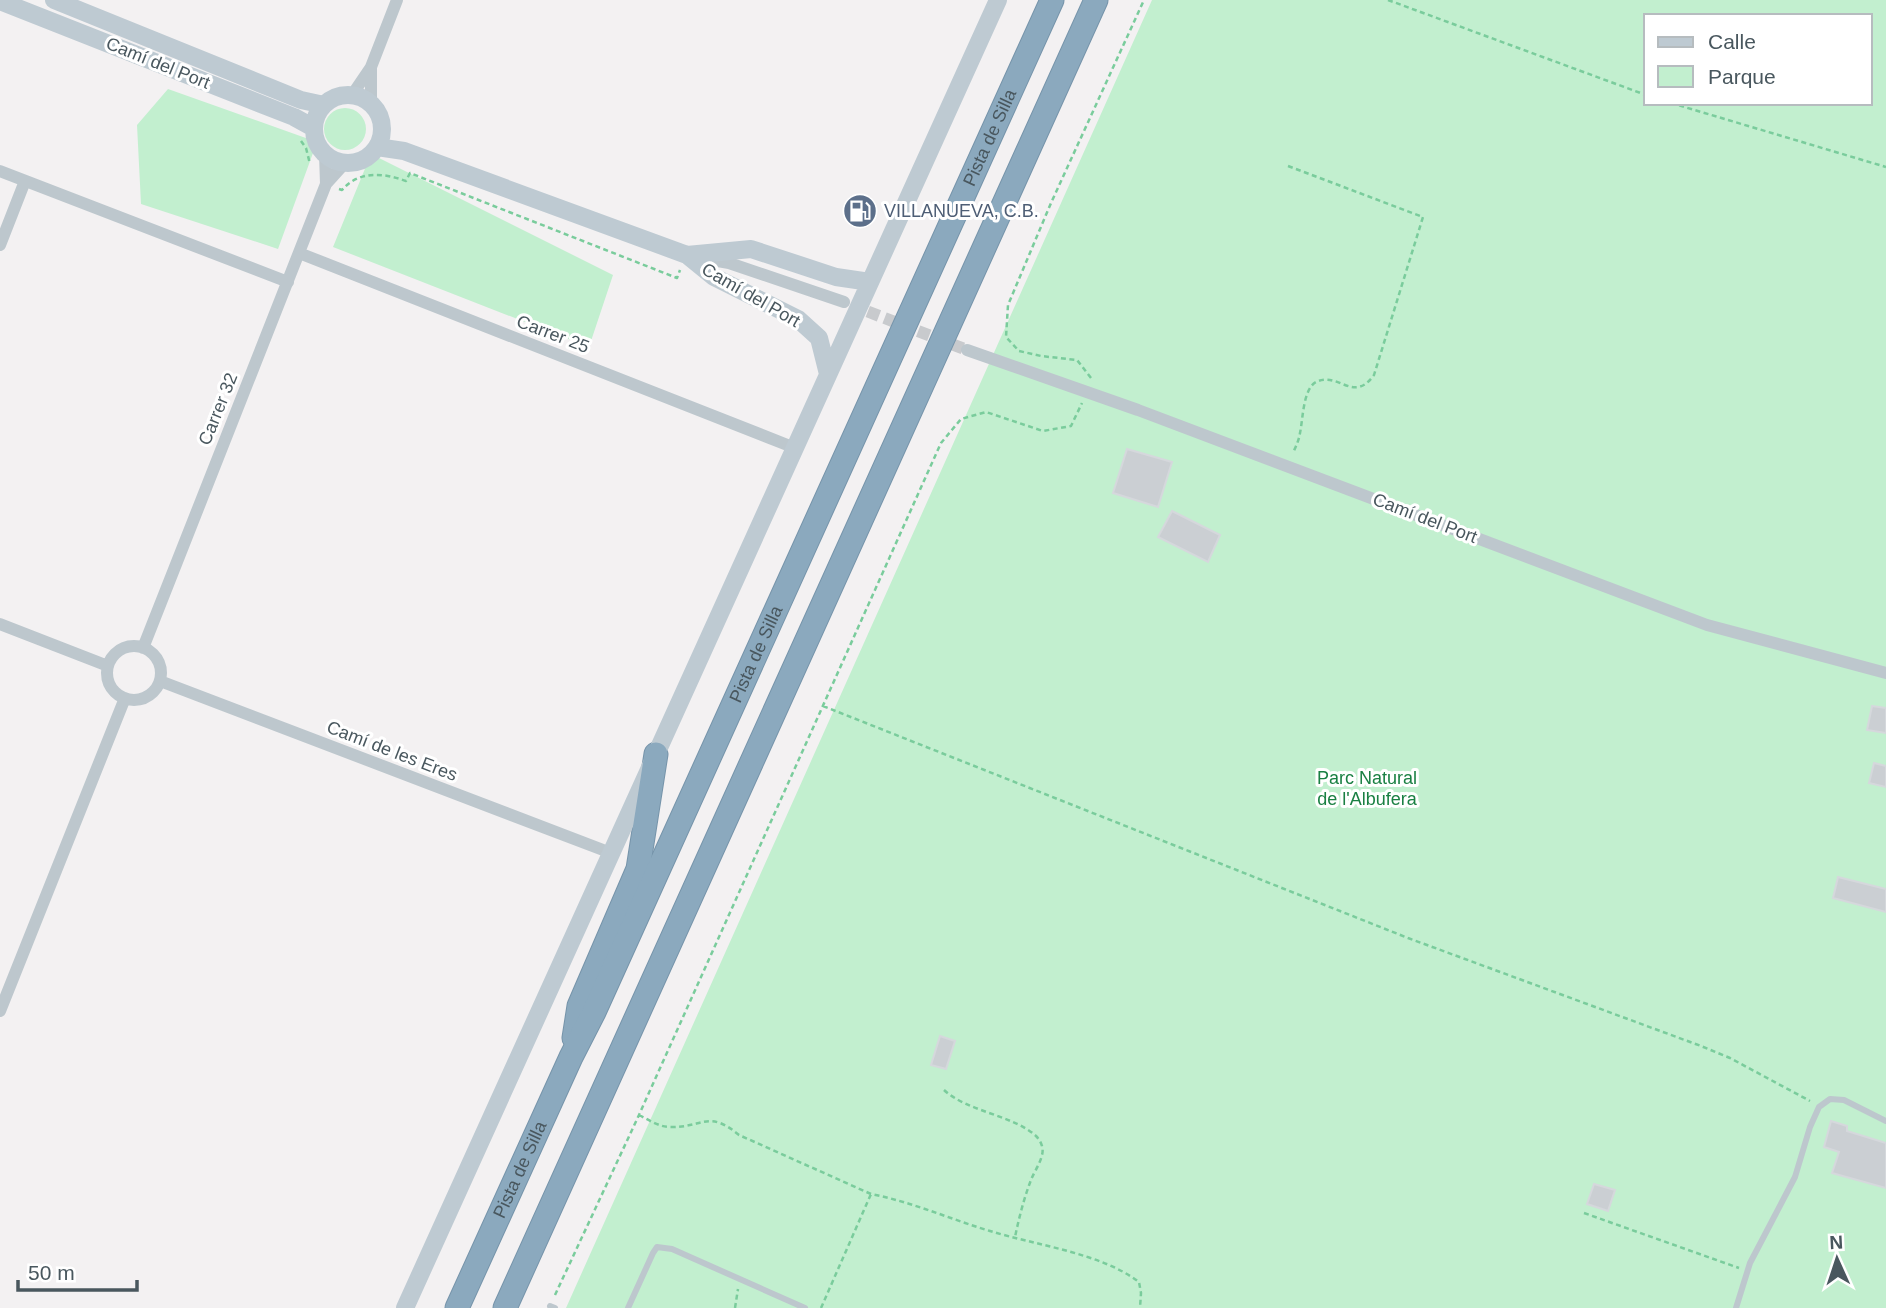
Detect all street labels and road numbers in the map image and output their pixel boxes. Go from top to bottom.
street label: Camí del Port [103,33,213,93]
street label: Pista de Silla [959,85,1021,189]
street label: Camí del Port [698,259,804,331]
street label: Carrer 25 [514,311,592,357]
street label: Carrer 32 [194,370,242,448]
street label: Camí del Port [1370,489,1480,547]
street label: Pista de Silla [725,602,787,706]
street label: Camí de les Eres [324,717,460,785]
street label: Pista de Silla [489,1117,551,1221]

